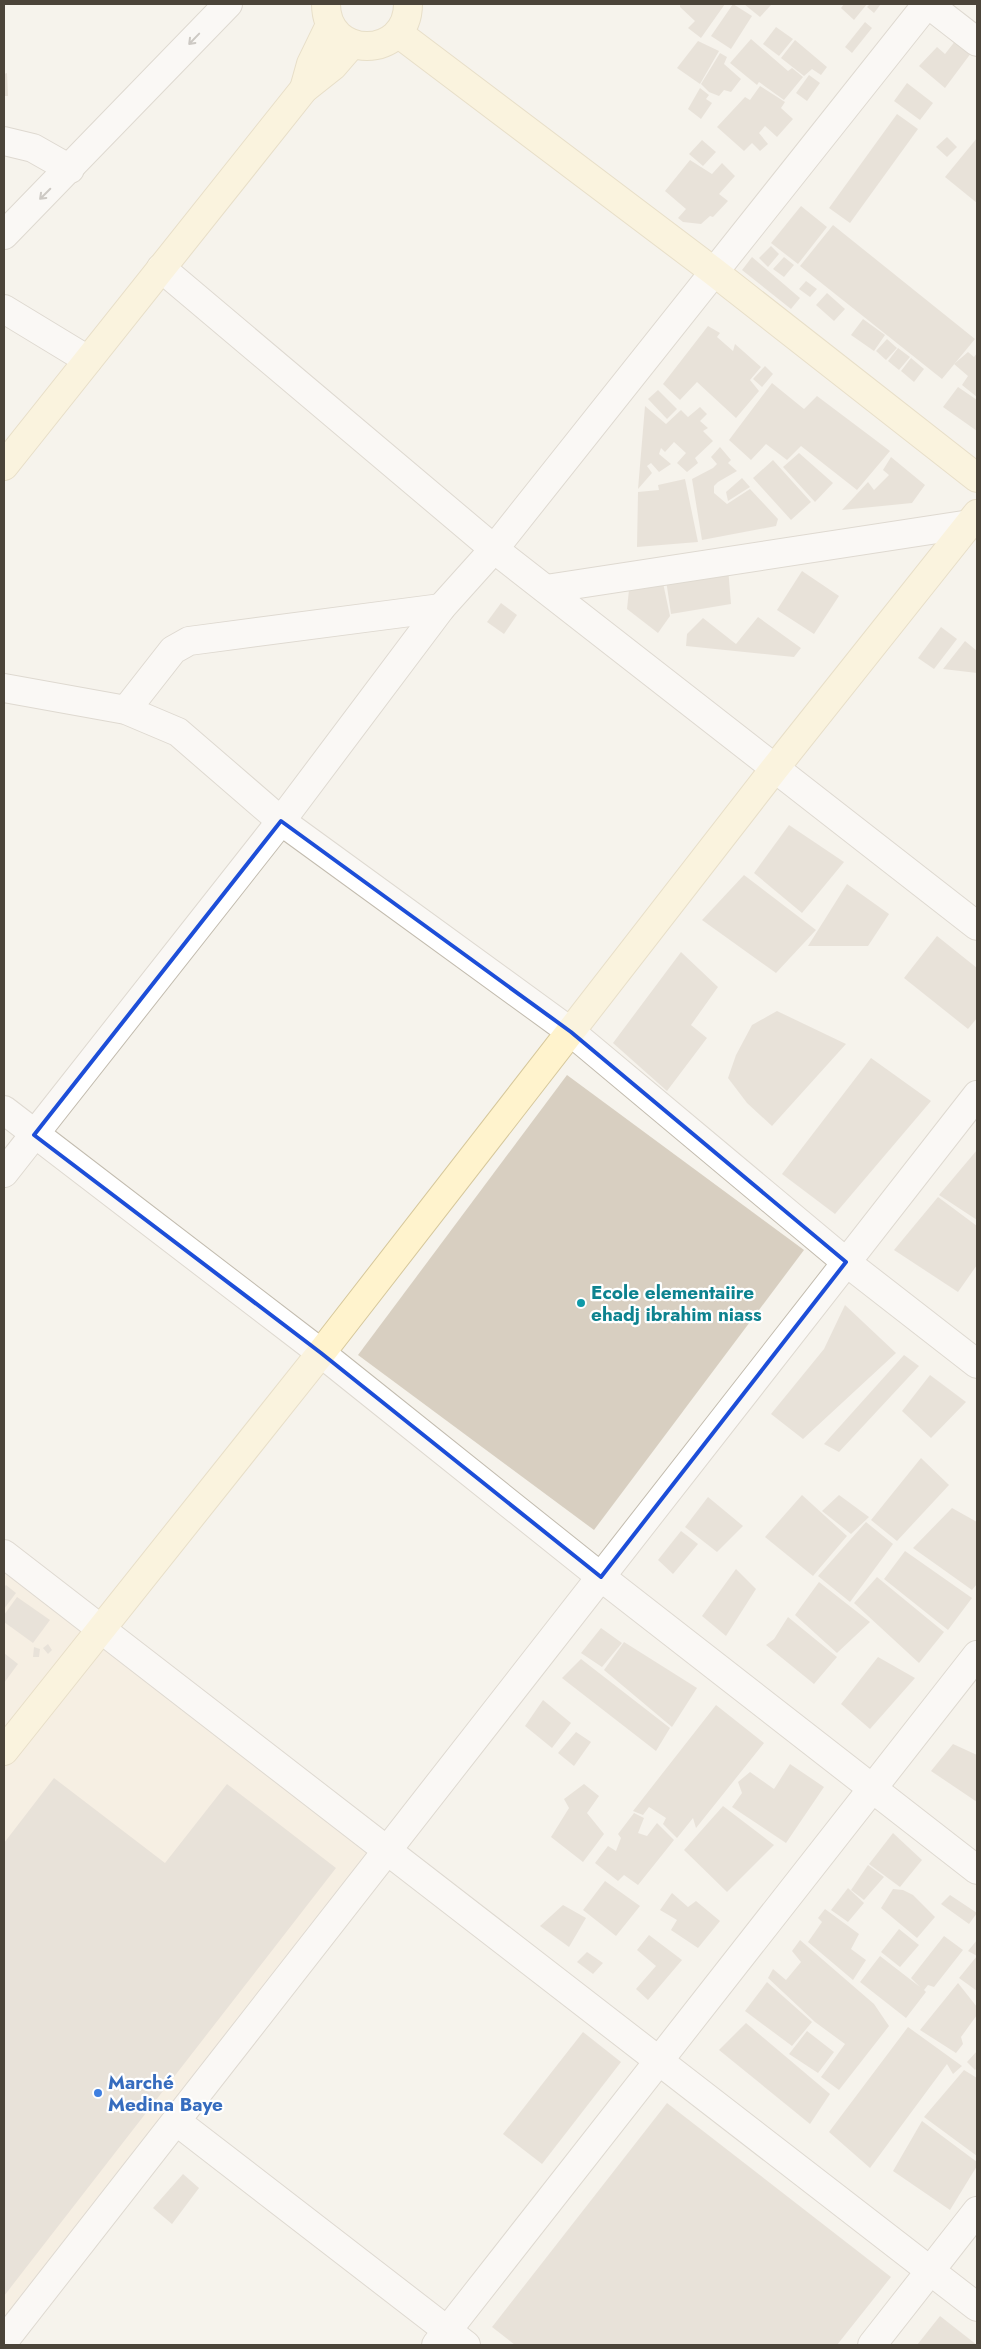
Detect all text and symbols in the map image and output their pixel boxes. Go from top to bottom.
one-way arrow [188,33,200,45]
one-way arrow [39,188,51,200]
place label: Ecole elementaiire ehadj ibrahim niass [591,1279,762,1328]
marker: Ecole elementaiire ehadj ibrahim niass [575,1297,587,1309]
place label: Marché Medina Baye [108,2069,223,2118]
marker: Marché Medina Baye [92,2087,104,2099]

